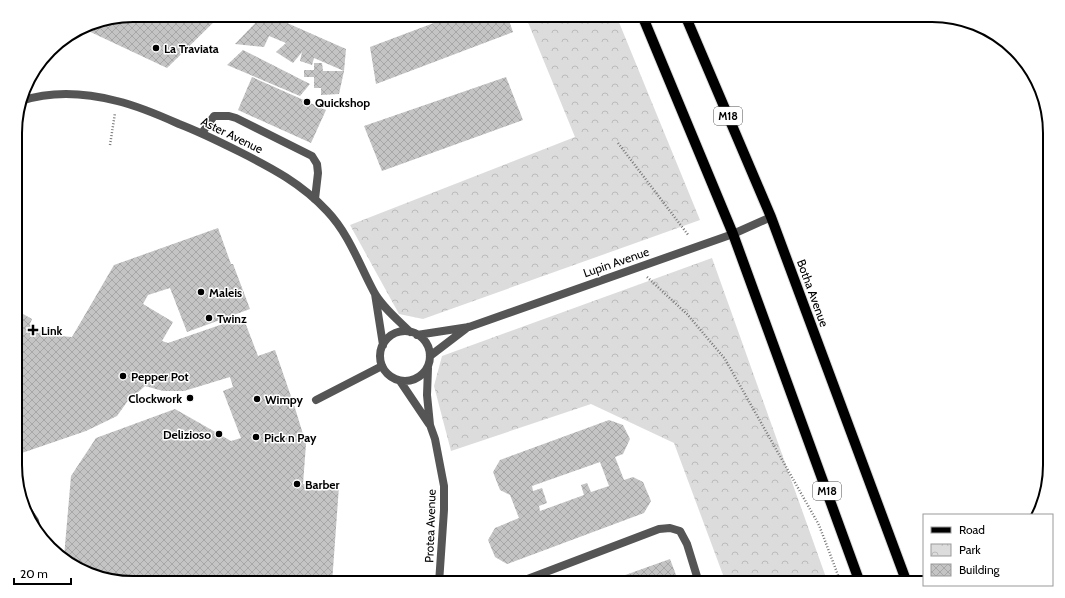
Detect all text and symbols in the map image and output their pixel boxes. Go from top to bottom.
place label: La Traviata [164,41,219,56]
marker: La Traviata [151,43,161,53]
place label: Quickshop [315,95,370,110]
marker: Quickshop [302,97,312,107]
road number: M18 [714,107,742,125]
street label: Aster Avenue [199,114,265,156]
street label: Lupin Avenue [581,244,651,280]
street label: Botha Avenue [794,257,832,329]
place label: Maleis [209,285,242,300]
marker: Maleis [196,287,206,297]
place label: Twinz [217,311,247,326]
marker: Twinz [204,313,214,323]
place label: Link [41,323,63,338]
marker: Link [28,325,38,335]
place label: Pepper Pot [131,369,189,384]
marker: Pepper Pot [118,371,128,381]
place label: Clockwork [128,391,182,406]
place label: Wimpy [265,392,304,407]
marker: Clockwork [185,393,195,403]
marker: Wimpy [252,394,262,404]
place label: Delizioso [163,427,211,442]
marker: Delizioso [214,429,224,439]
place label: Pick n Pay [264,430,317,445]
marker: Pick n Pay [251,432,261,442]
place label: Barber [305,477,339,492]
marker: Barber [292,479,302,489]
road number: M18 [813,482,841,500]
street label: Protea Avenue [421,489,439,563]
legend [923,514,1053,586]
text: Road [959,522,985,537]
text: Park [959,542,981,557]
scale bar [14,560,71,586]
text: Building [959,562,1001,577]
text: 20 m [20,566,48,581]

